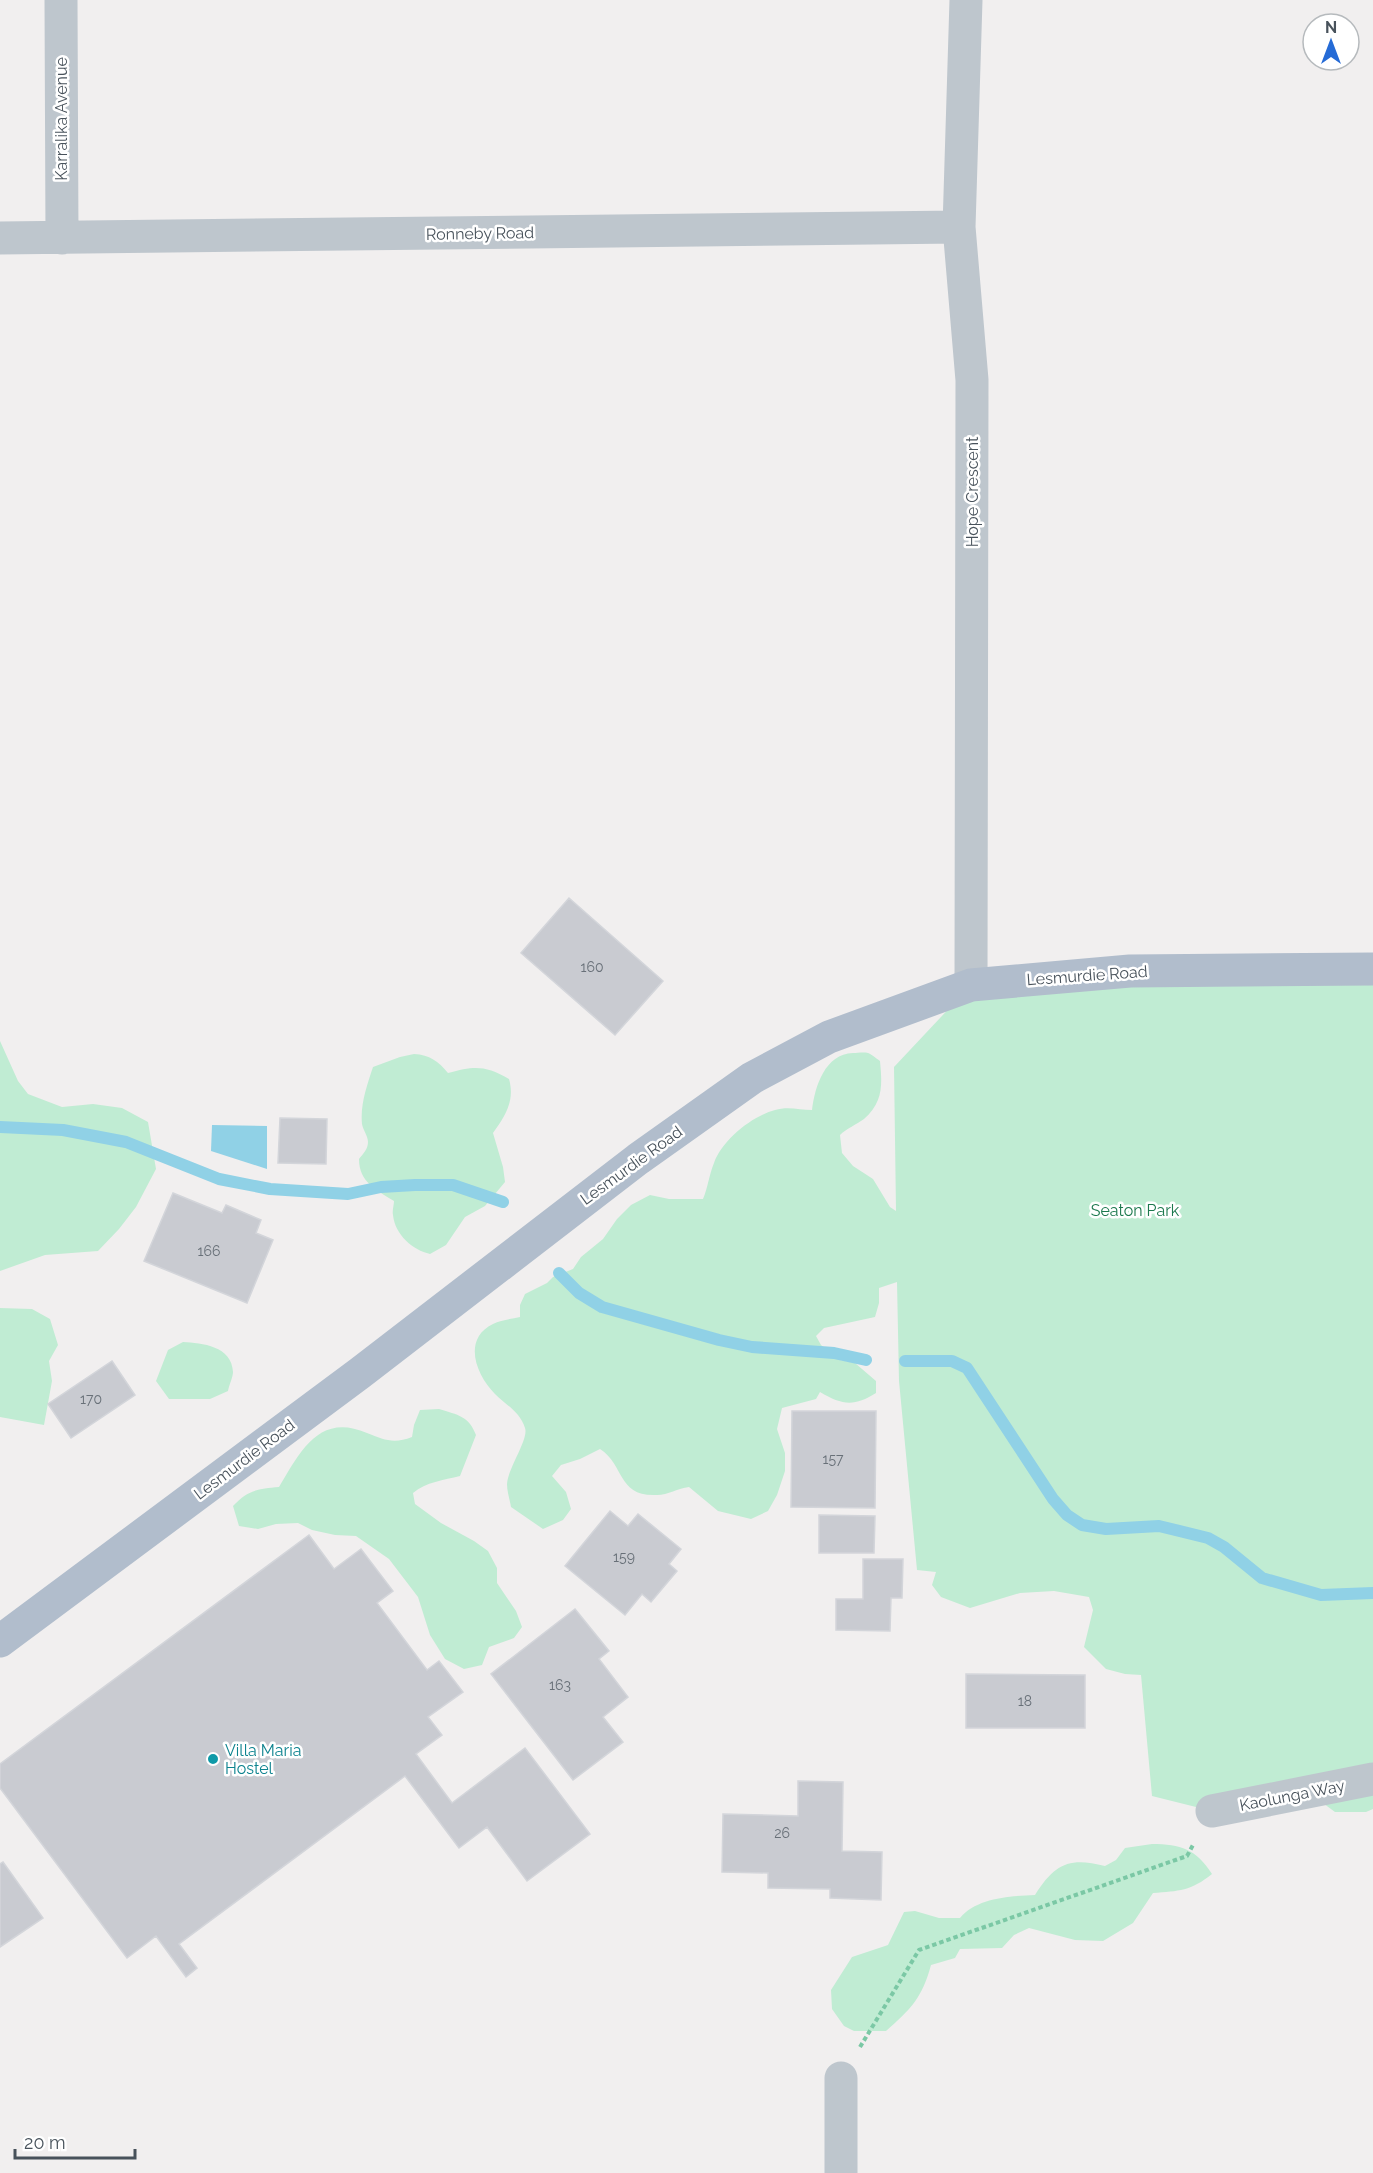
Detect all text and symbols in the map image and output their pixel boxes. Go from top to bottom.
north arrow [1301,12,1361,72]
text: N [1325,18,1337,37]
street label: Karralika Avenue [52,57,71,181]
street label: Ronneby Road [426,223,534,244]
street label: Hope Crescent [963,436,982,547]
house number: 160 [580,959,604,975]
street label: Lesmurdie Road [1026,962,1148,989]
street label: Lesmurdie Road [577,1122,686,1209]
park label: Seaton Park [1091,1201,1180,1220]
house number: 166 [198,1243,220,1259]
house number: 170 [80,1391,102,1407]
street label: Lesmurdie Road [190,1415,298,1503]
house number: 157 [822,1451,844,1467]
house number: 159 [613,1549,635,1565]
house number: 163 [549,1677,571,1693]
house number: 18 [1018,1693,1032,1709]
place label: Villa Maria Hostel [225,1741,301,1778]
marker: Villa Maria Hostel [206,1752,220,1766]
street label: Kaolunga Way [1238,1776,1347,1815]
house number: 26 [774,1825,790,1841]
scale bar [15,2122,135,2160]
text: 20 m [24,2132,66,2153]

